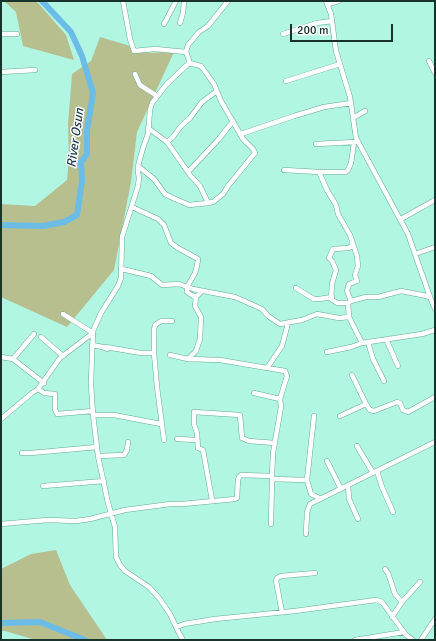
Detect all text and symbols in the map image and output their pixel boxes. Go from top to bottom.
scale bar [292,16,395,42]
text: 200 m [297,23,329,38]
water label: River Osun [64,107,88,169]

